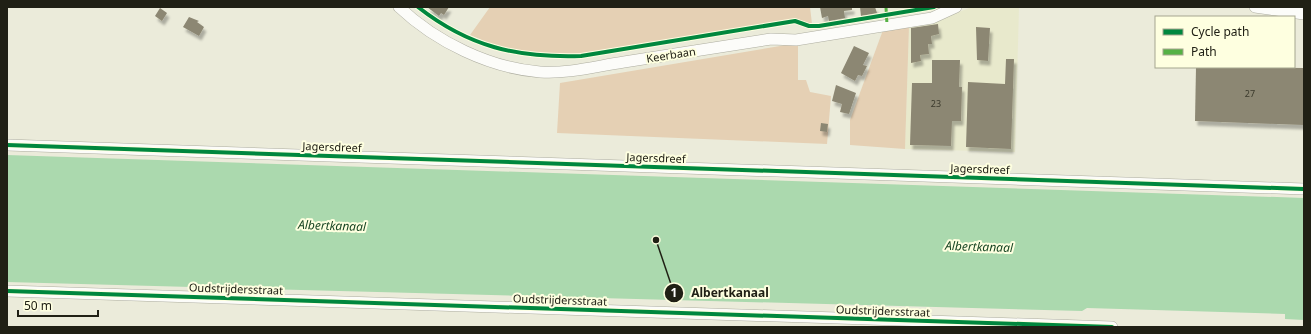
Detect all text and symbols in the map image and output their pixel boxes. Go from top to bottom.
legend [1155,16,1295,68]
text: Cycle path [1191,23,1249,40]
street label: Keerbaan [645,43,697,66]
text: Path [1191,43,1217,60]
house number: 27 [1245,87,1255,100]
house number: 23 [931,97,941,110]
street label: Jagersdreef [301,138,363,155]
street label: Jagersdreef [625,149,687,166]
street label: Jagersdreef [949,160,1011,177]
water label: Albertkanaal [297,216,367,235]
water label: Albertkanaal [944,237,1014,256]
street label: Oudstrijdersstraat [189,279,283,298]
callout: Albertkanaal [664,281,777,305]
text: 1 [671,284,677,301]
text: Albertkanaal [691,284,769,301]
street label: Oudstrijdersstraat [513,290,607,309]
scale bar [18,292,98,318]
text: 50 m [24,297,52,314]
street label: Oudstrijdersstraat [836,301,930,320]

